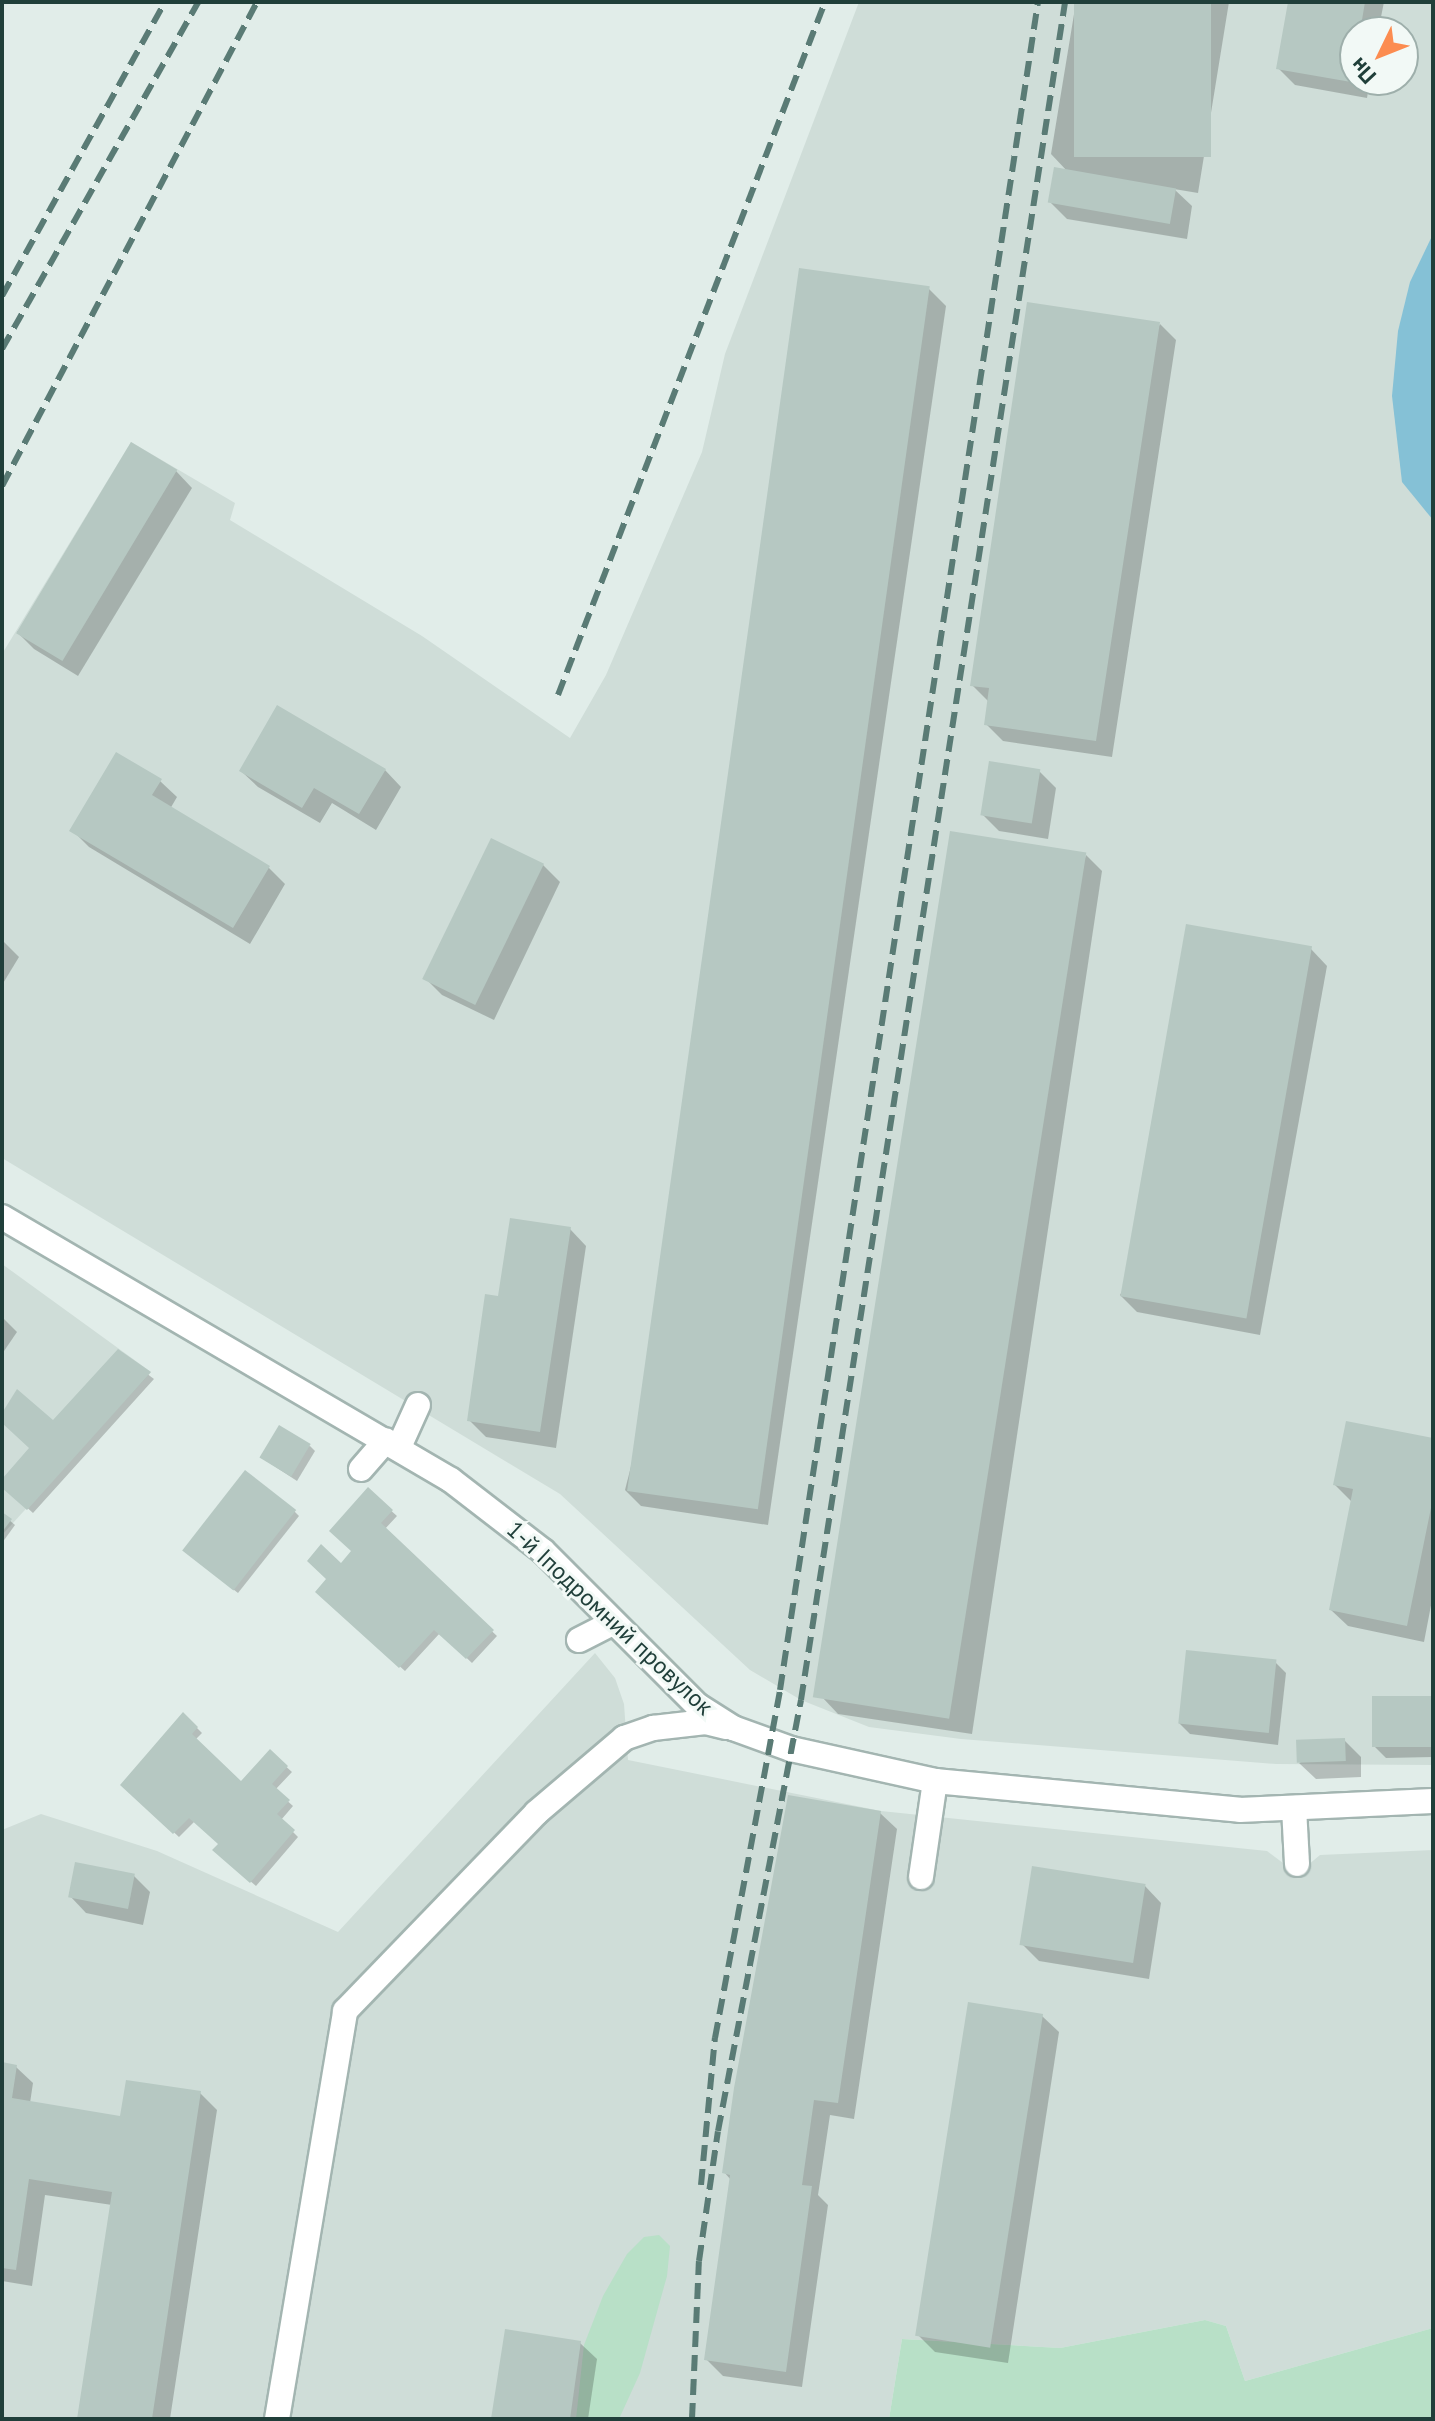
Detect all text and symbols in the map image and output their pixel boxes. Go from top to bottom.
north arrow [1339,16,1419,96]
text: Пн [1344,52,1382,90]
street label: 1-й Іподромний провулок [501,1515,719,1721]

